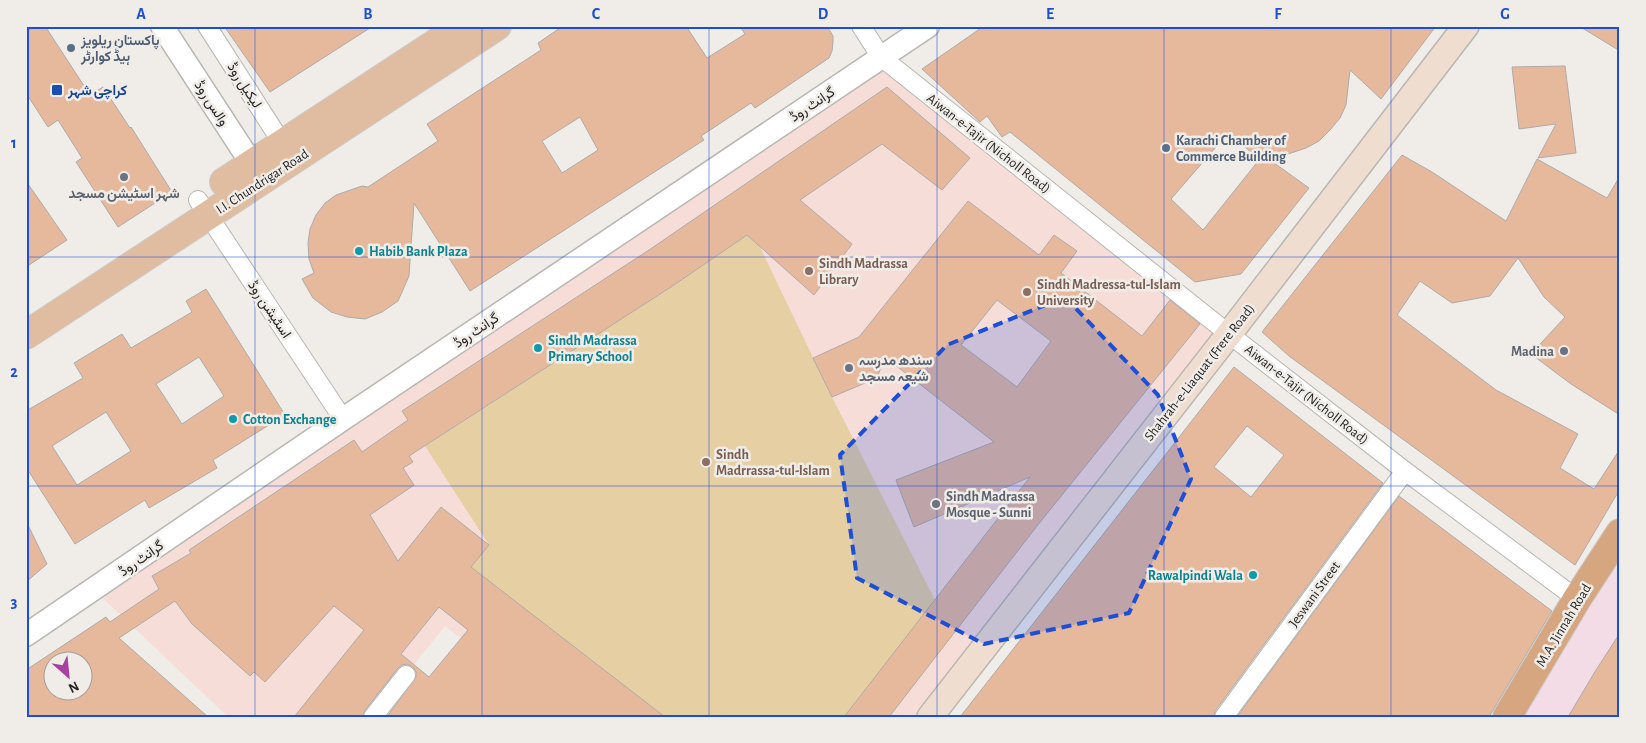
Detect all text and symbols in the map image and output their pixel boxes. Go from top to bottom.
text: A [136,6,146,22]
text: B [363,6,373,22]
text: C [592,6,601,22]
text: D [818,6,829,22]
text: E [1046,6,1054,22]
text: F [1274,6,1282,22]
text: G [1500,6,1510,22]
place label: پاکستان ریلویز ہیڈ کوارٹر [80,34,159,65]
marker: پاکستان ریلویز ہیڈ کوارٹر [65,42,77,54]
street label: لیکیل روڈ [224,60,265,111]
street label: والس روڈ [191,78,232,129]
marker: کراچی شہر [50,83,64,97]
place label: کراچی شہر [67,84,127,100]
street label: گرانٹ روڈ [787,84,838,126]
street label: Aiwan-e-Tajir (Nicholl Road) [924,91,1053,196]
place label: Karachi Chamber of Commerce Building [1176,134,1287,164]
text: 1 [11,135,17,151]
marker: Karachi Chamber of Commerce Building [1160,142,1172,154]
street label: I.I. Chundrigar Road [214,147,311,217]
marker: شہر اسٹیشن مسجد [118,171,130,183]
place label: شہر اسٹیشن مسجد [68,187,180,202]
marker: Habib Bank Plaza [353,245,365,257]
place label: Habib Bank Plaza [369,245,468,259]
place label: Sindh Madrassa Library [819,257,908,287]
marker: Sindh Madrassa Library [803,265,815,277]
street label: اسٹیشن روڈ [244,278,294,341]
place label: Sindh Madressa-tul-Islam University [1037,278,1181,308]
marker: Sindh Madressa-tul-Islam University [1021,286,1033,298]
street label: Shahrah-e-Liaquat (Frere Road) [1142,302,1257,444]
street label: گرانٹ روڈ [451,310,502,352]
place label: Sindh Madrassa Primary School [548,334,637,364]
marker: Sindh Madrassa Primary School [532,342,544,354]
street label: Aiwan-e-Tajir (Nicholl Road) [1242,342,1371,447]
place label: Madina [1511,345,1554,359]
marker: Madina [1558,345,1570,357]
place label: سندھ مدرسہ شیعہ مسجد [859,354,933,385]
marker: سندھ مدرسہ شیعہ مسجد [843,362,855,374]
text: 2 [10,364,18,380]
marker: Cotton Exchange [227,413,239,425]
place label: Cotton Exchange [243,413,337,427]
place label: Sindh Madrrassa-tul-Islam [716,448,830,478]
marker: Sindh Madrrassa-tul-Islam [700,456,712,468]
place label: Sindh Madrassa Mosque - Sunni [946,490,1035,520]
marker: Sindh Madrassa Mosque - Sunni [930,498,942,510]
street label: گرانٹ روڈ [116,538,167,580]
street label: Jeswani Street [1286,559,1343,630]
place label: Rawalpindi Wala [1148,569,1243,583]
marker: Rawalpindi Wala [1247,569,1259,581]
street label: M.A. Jinnah Road [1534,582,1594,669]
text: 3 [11,594,18,610]
north arrow [42,650,92,700]
text: N [66,678,81,695]

